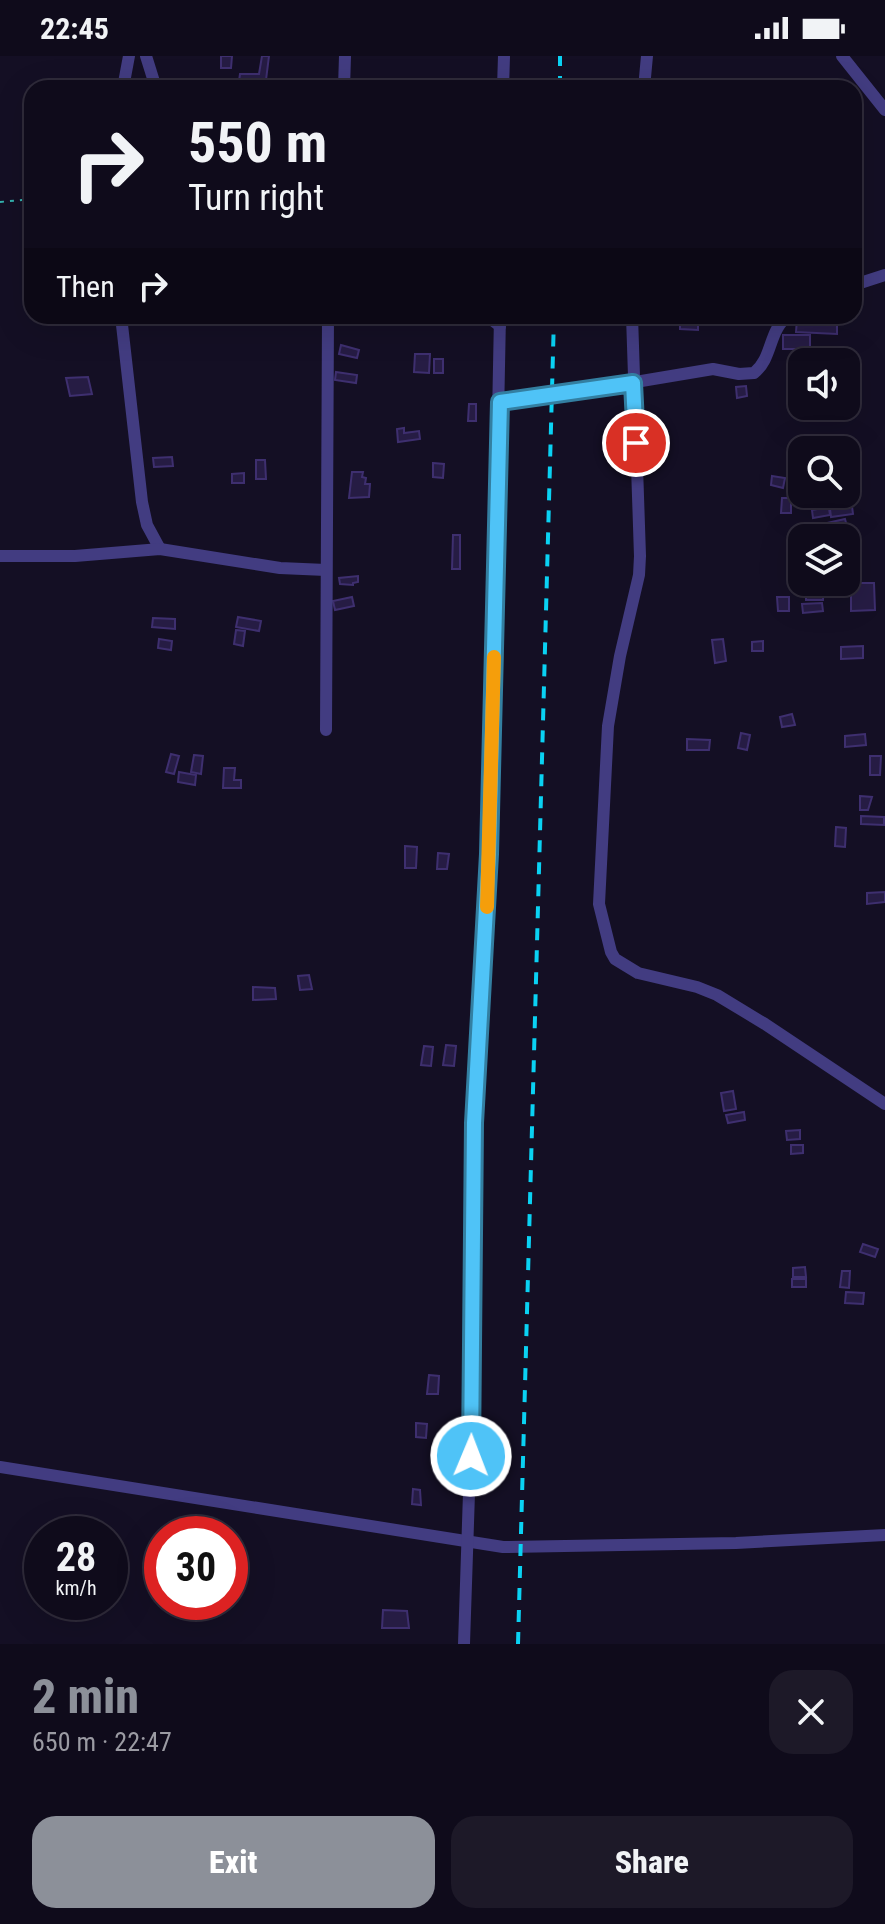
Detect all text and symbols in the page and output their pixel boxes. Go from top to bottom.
text: 22:45 [40,11,109,46]
text: 550 m [188,110,327,176]
icon: right [56,112,160,216]
text: Turn right [188,177,324,219]
icon: right [131,264,175,308]
text: Then [56,269,115,304]
map controls [788,348,860,596]
button: sound [788,348,860,420]
pin [602,409,670,477]
icon: arrive [614,421,658,465]
button: search [788,436,860,508]
button: layers [788,524,860,596]
position arrow [429,1414,513,1498]
speed limit sign: 30 [144,1516,248,1620]
text: 28 [56,1534,96,1581]
text: km/h [55,1576,97,1600]
text: 2 min [32,1668,139,1725]
button: close [769,1670,853,1754]
text: 650 m · 22:47 [32,1727,172,1757]
button: Exit [32,1816,435,1908]
button: Share [451,1816,853,1908]

